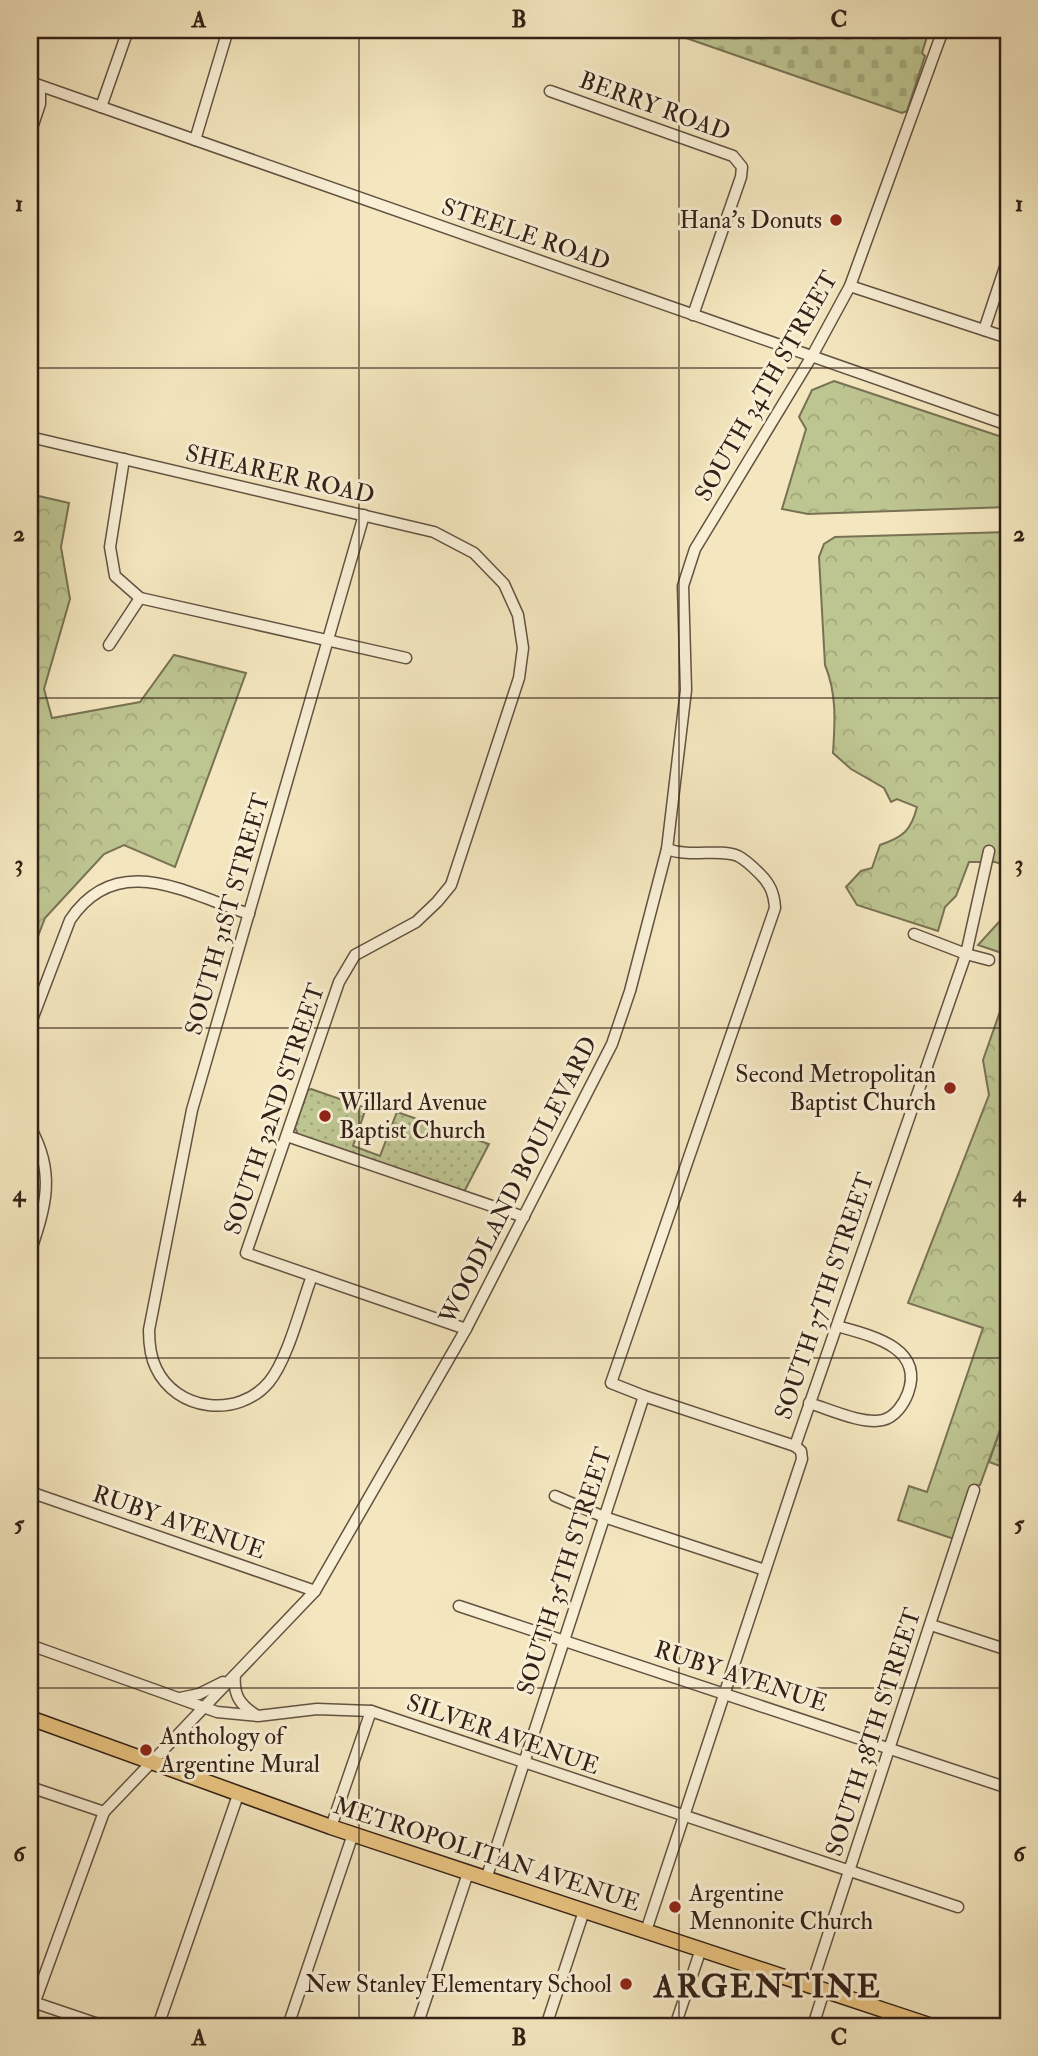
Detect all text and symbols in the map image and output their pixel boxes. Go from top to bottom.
text: A [191,5,207,34]
text: B [511,5,527,34]
text: C [831,5,847,34]
street label: BERRY ROAD [575,65,735,148]
text: 1 [15,189,23,218]
text: 1 [1015,189,1023,218]
street label: STEELE ROAD [437,191,614,278]
place label: Hana's Donuts [680,205,822,236]
marker: Hana's Donuts [828,212,844,228]
street label: SOUTH 34TH STREET [688,265,845,507]
street label: SHEARER ROAD [182,438,377,511]
text: 2 [13,519,25,548]
text: 2 [1013,519,1025,548]
street label: SOUTH 31ST STREET [178,789,277,1039]
text: 3 [15,849,23,878]
text: 3 [1015,849,1023,878]
street label: SOUTH 32ND STREET [217,979,332,1239]
street label: WOODLAND BOULEVARD [432,1031,605,1330]
place label: Second Metropolitan Baptist Church [735,1059,936,1118]
marker: Second Metropolitan Baptist Church [942,1080,958,1096]
place label: Willard Avenue Baptist Church [338,1087,487,1146]
marker: Willard Avenue Baptist Church [317,1108,333,1124]
street label: SOUTH 37TH STREET [768,1169,881,1424]
text: 4 [12,1179,27,1208]
text: 4 [1012,1179,1027,1208]
street label: SOUTH 35TH STREET [510,1443,619,1699]
street label: RUBY AVENUE [88,1478,269,1567]
text: 5 [14,1509,25,1538]
text: 5 [1014,1509,1025,1538]
street label: SOUTH 38TH STREET [819,1604,928,1860]
street label: RUBY AVENUE [650,1634,831,1719]
street label: SILVER AVENUE [402,1687,603,1782]
place label: Anthology of Argentine Mural [159,1721,320,1780]
marker: Anthology of Argentine Mural [138,1742,154,1758]
street label: METROPOLITAN AVENUE [330,1790,644,1919]
text: 6 [13,1839,27,1868]
text: 6 [1013,1839,1027,1868]
place label: Argentine Mennonite Church [688,1878,873,1937]
marker: Argentine Mennonite Church [667,1899,683,1915]
district label: ARGENTINE [652,1967,882,2007]
place label: New Stanley Elementary School [305,1969,612,2000]
marker: New Stanley Elementary School [618,1976,634,1992]
text: A [191,2023,207,2052]
text: B [511,2023,527,2052]
text: C [831,2023,847,2052]

